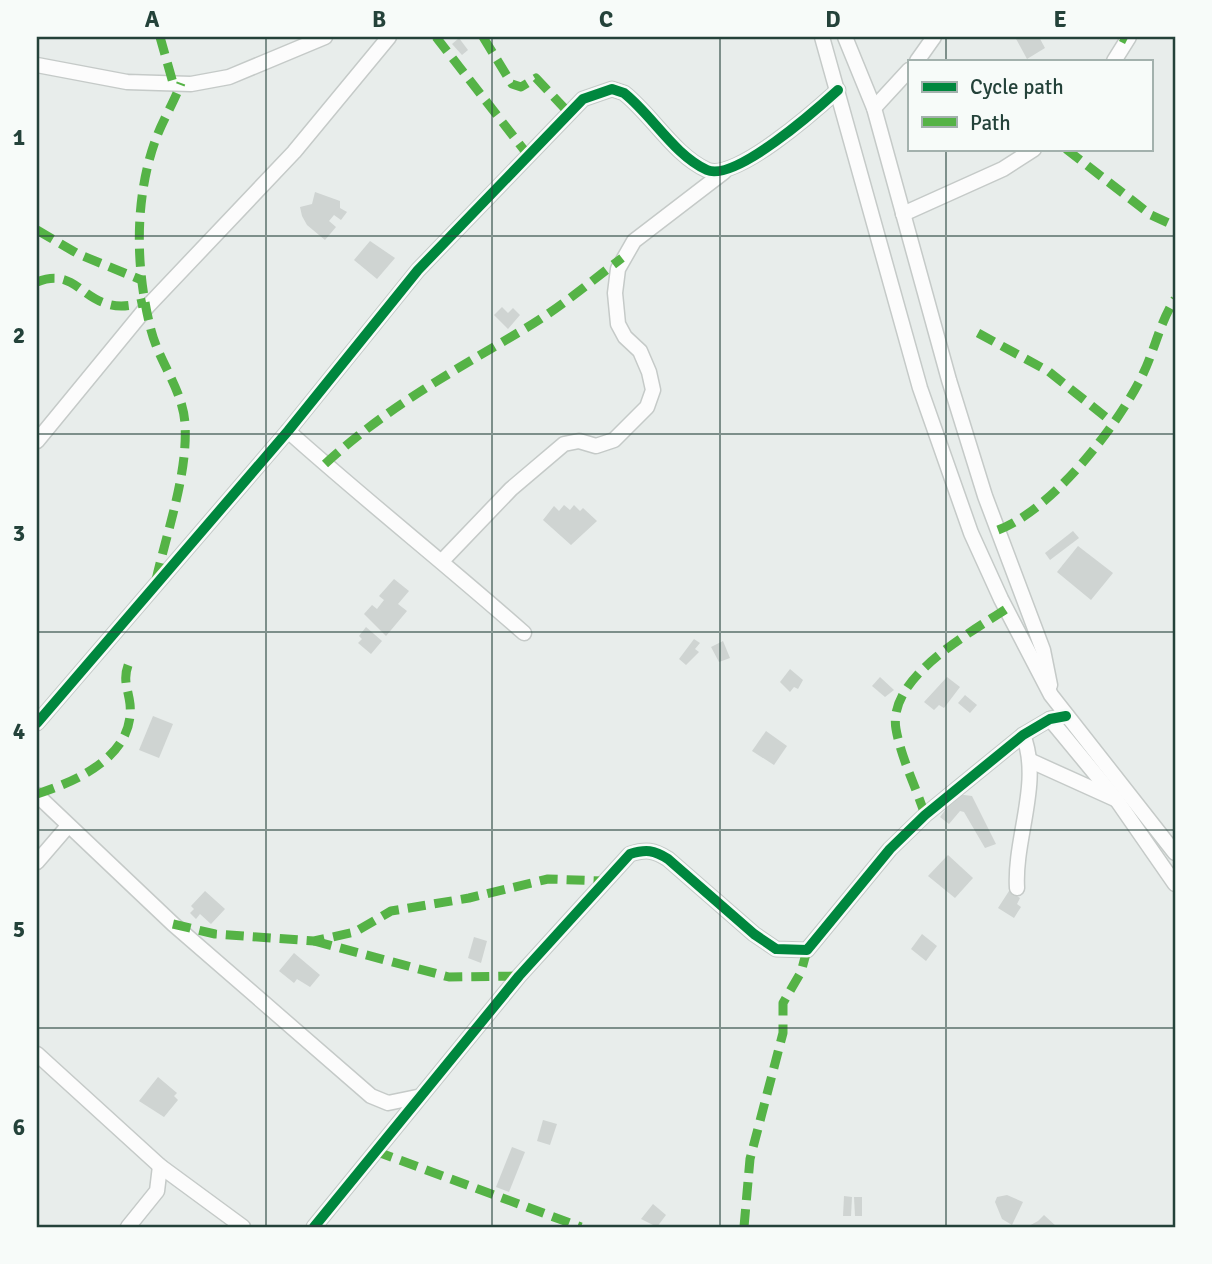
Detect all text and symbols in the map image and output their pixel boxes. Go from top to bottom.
text: A [145,5,160,34]
text: B [372,5,386,34]
text: C [599,5,613,34]
text: D [825,5,841,34]
text: E [1053,5,1067,34]
legend [908,60,1152,150]
text: Cycle path [970,74,1064,100]
text: Path [970,110,1011,136]
text: 1 [13,123,25,152]
text: 2 [13,321,25,350]
text: 3 [13,519,25,548]
text: 4 [13,717,25,746]
text: 5 [13,915,25,944]
text: 6 [13,1113,25,1142]

